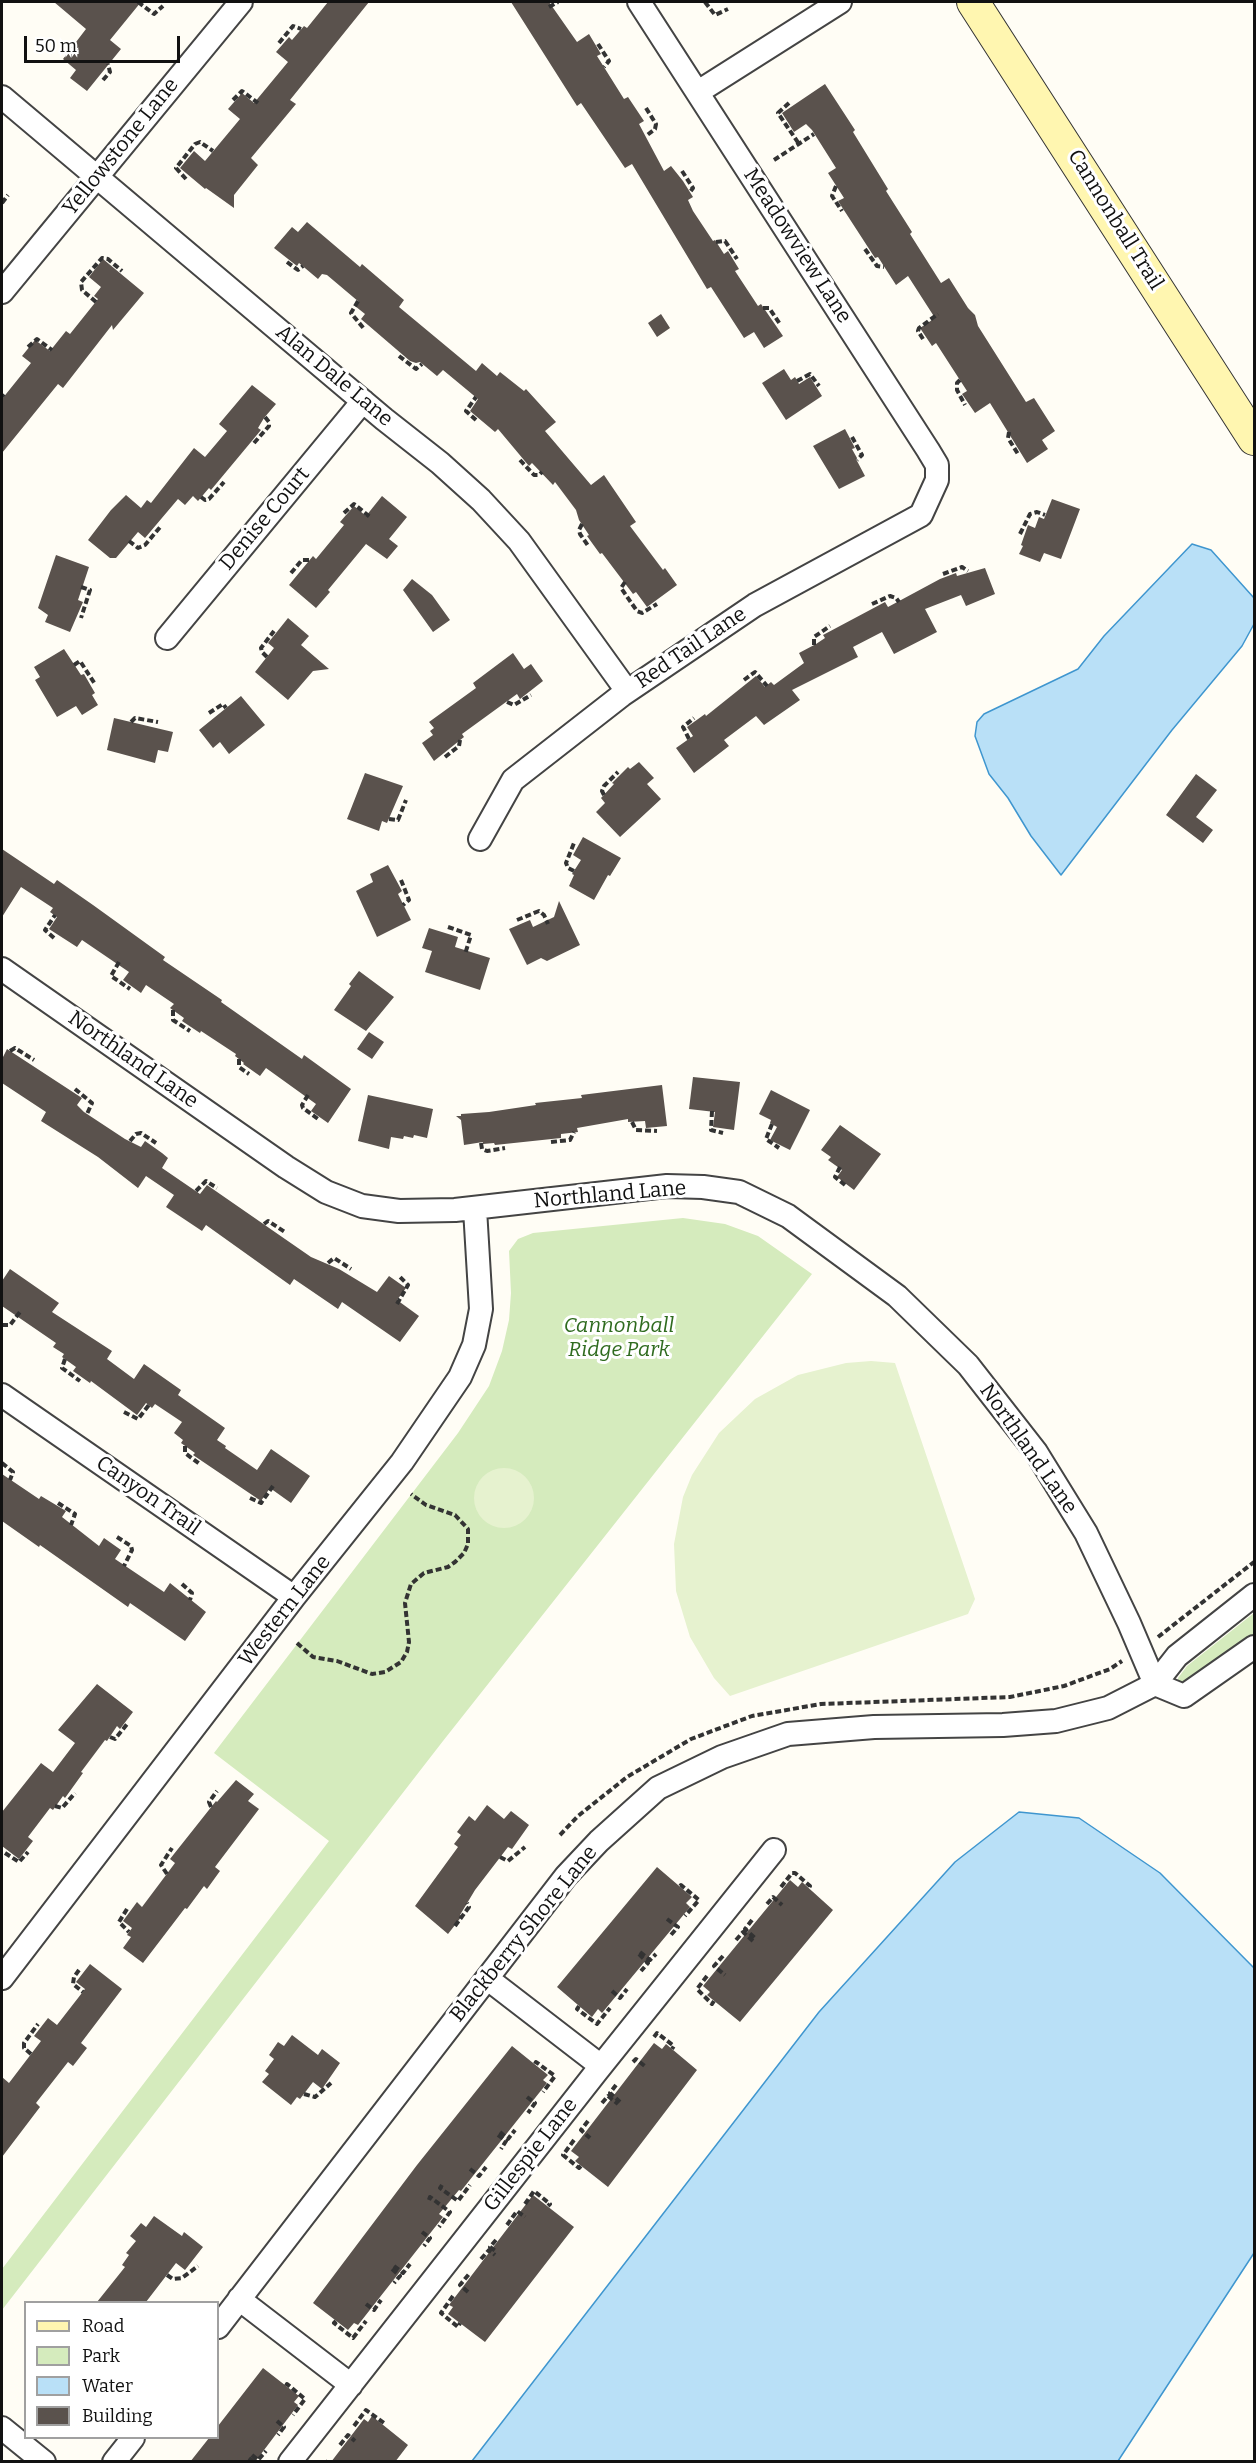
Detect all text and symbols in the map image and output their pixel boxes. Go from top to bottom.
scale bar [27,24,183,62]
text: 50 m [35,35,77,57]
street label: Yellowstone Lane [58,73,184,221]
street label: Cannonball Trail [1062,145,1168,295]
street label: Meadowview Lane [738,164,856,328]
street label: Alan Dale Lane [270,320,398,432]
street label: Denise Court [215,462,315,576]
street label: Red Tail Lane [631,602,751,694]
street label: Northland Lane [63,1006,203,1114]
street label: Northland Lane [533,1176,687,1214]
park label: Cannonball Ridge Park [564,1313,674,1363]
street label: Northland Lane [974,1379,1082,1519]
street label: Canyon Trail [91,1451,205,1541]
street label: Western Lane [234,1550,336,1672]
street label: Blackberry Shore Lane [445,1841,603,2027]
street label: Gillespie Lane [479,2093,583,2217]
legend [24,2301,219,2439]
text: Road [82,2315,124,2337]
text: Park [82,2345,120,2367]
text: Water [82,2375,133,2397]
text: Building [82,2405,153,2427]

